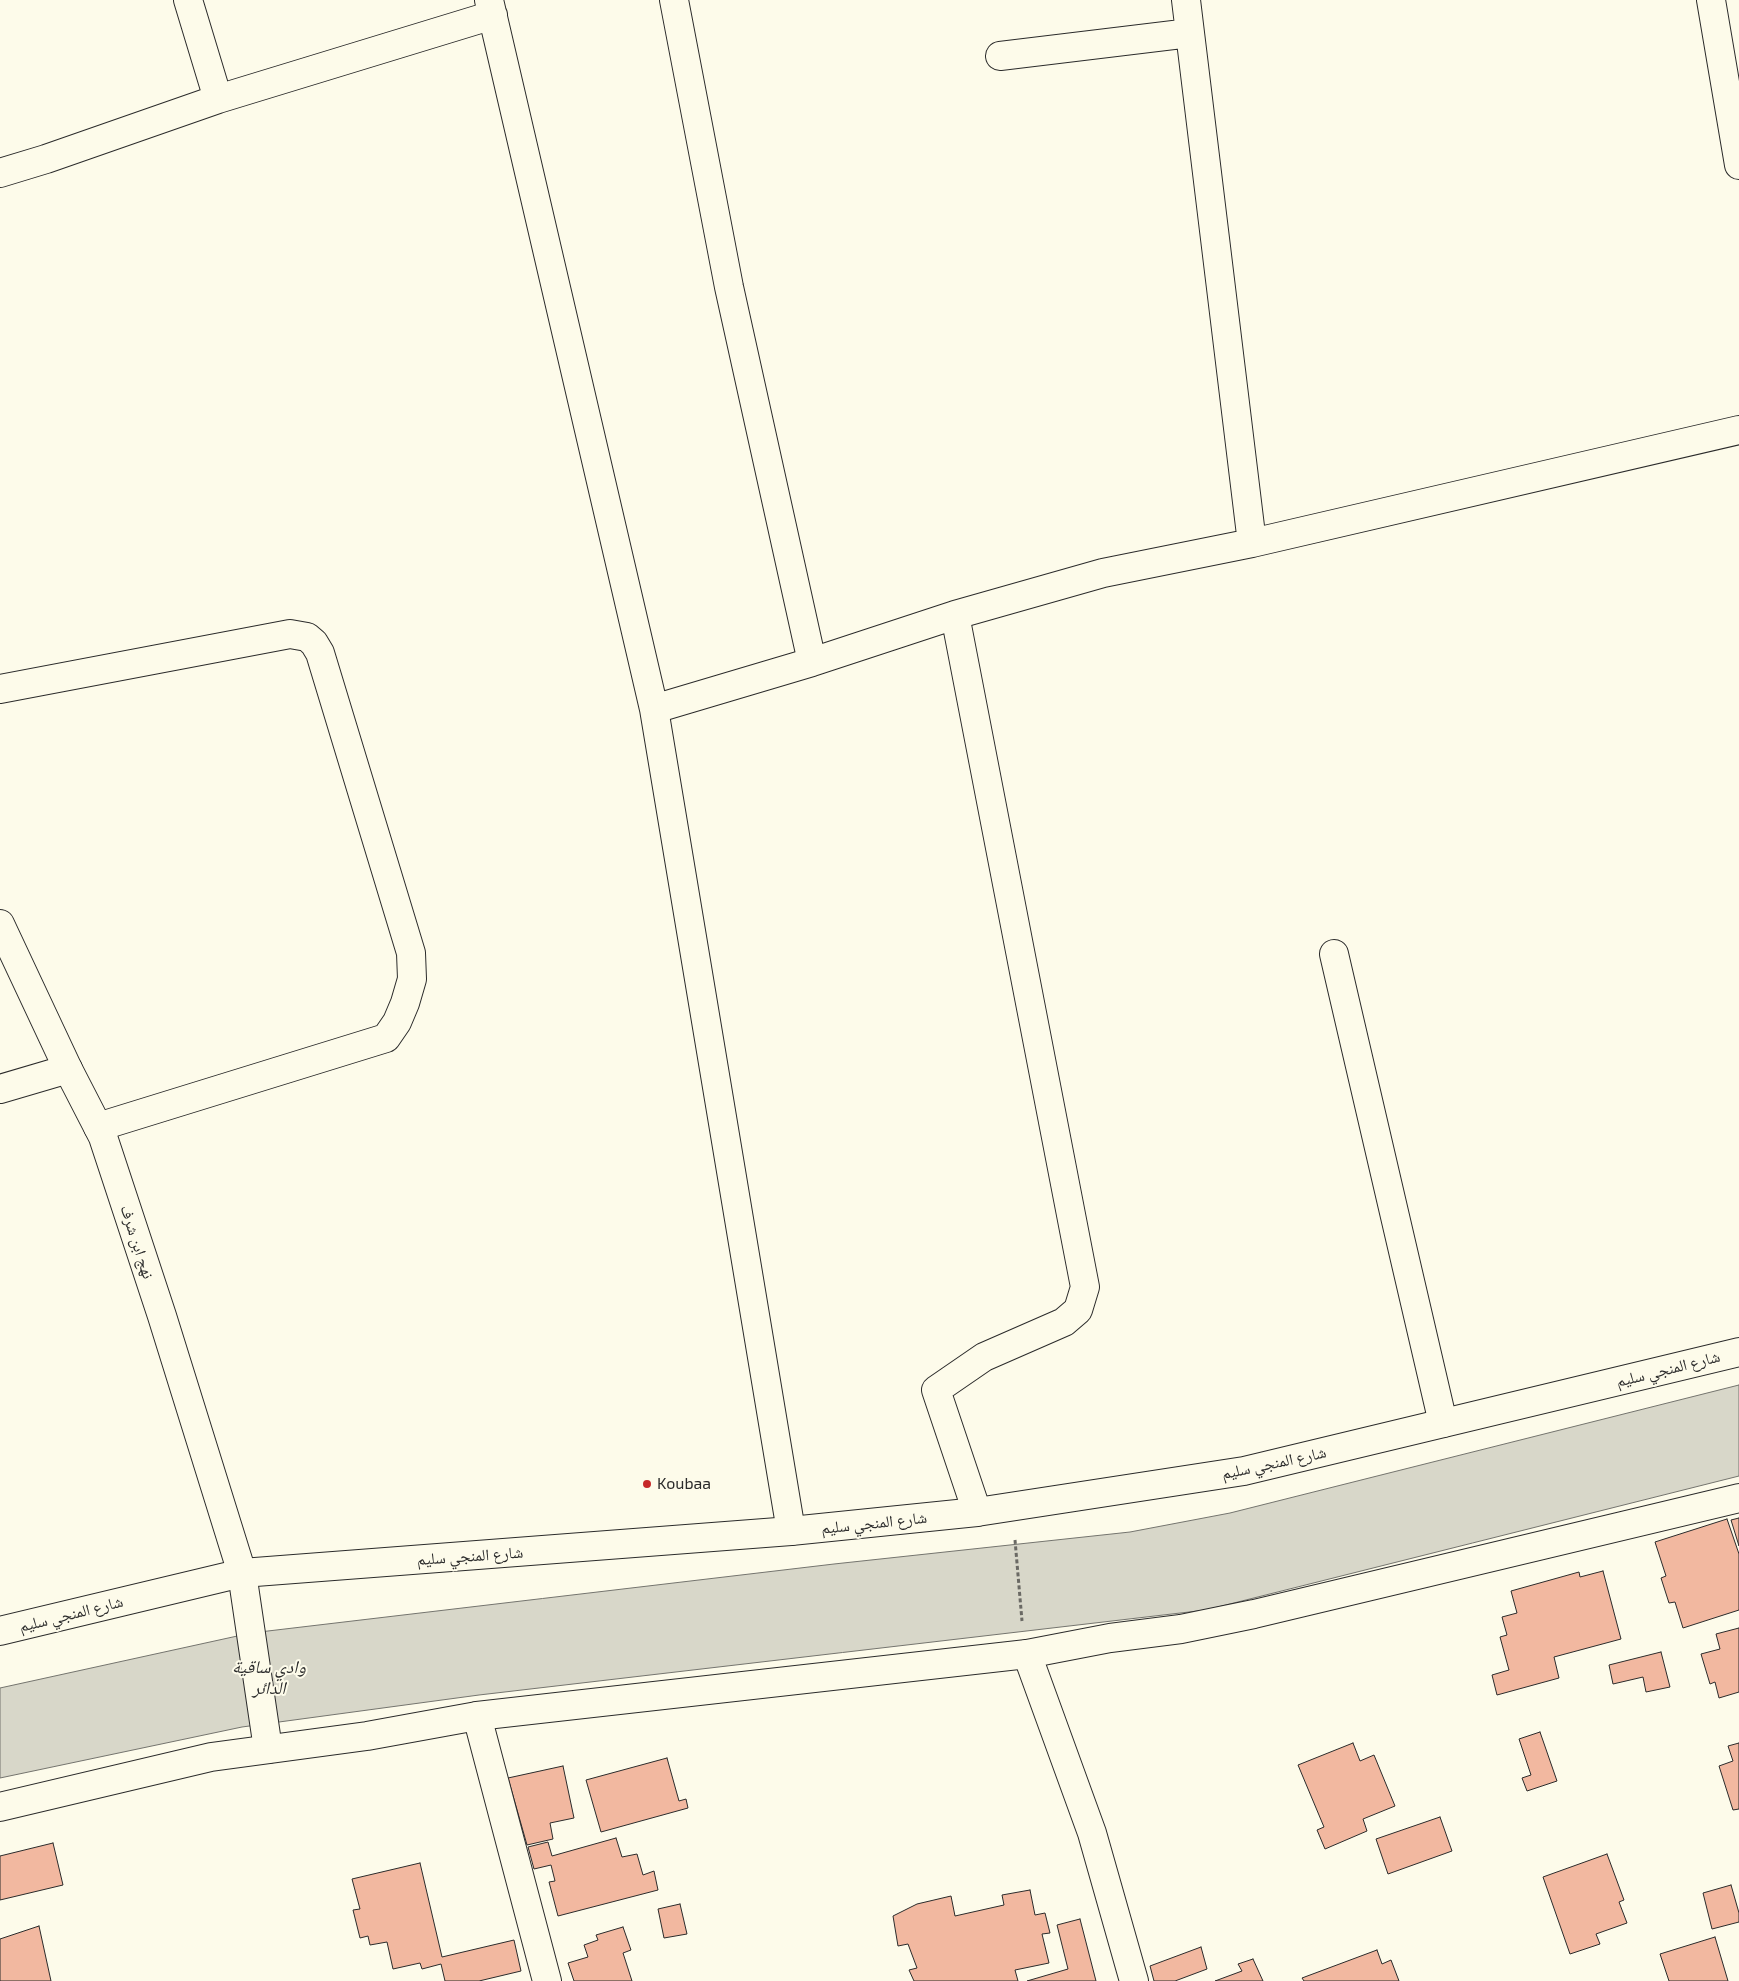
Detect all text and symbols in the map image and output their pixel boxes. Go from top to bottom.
street label: نهج ابن شرف [116,1203,158,1281]
street label: شارع المنجي سليم [1614,1347,1722,1391]
street label: شارع المنجي سليم [1220,1443,1328,1483]
place label: Koubaa [657,1474,711,1494]
marker: Koubaa [641,1478,653,1490]
street label: شارع المنجي سليم [820,1508,928,1538]
street label: شارع المنجي سليم [416,1543,524,1569]
street label: شارع المنجي سليم [17,1592,125,1636]
water label: وادي ساقية الدائر [232,1656,306,1698]

